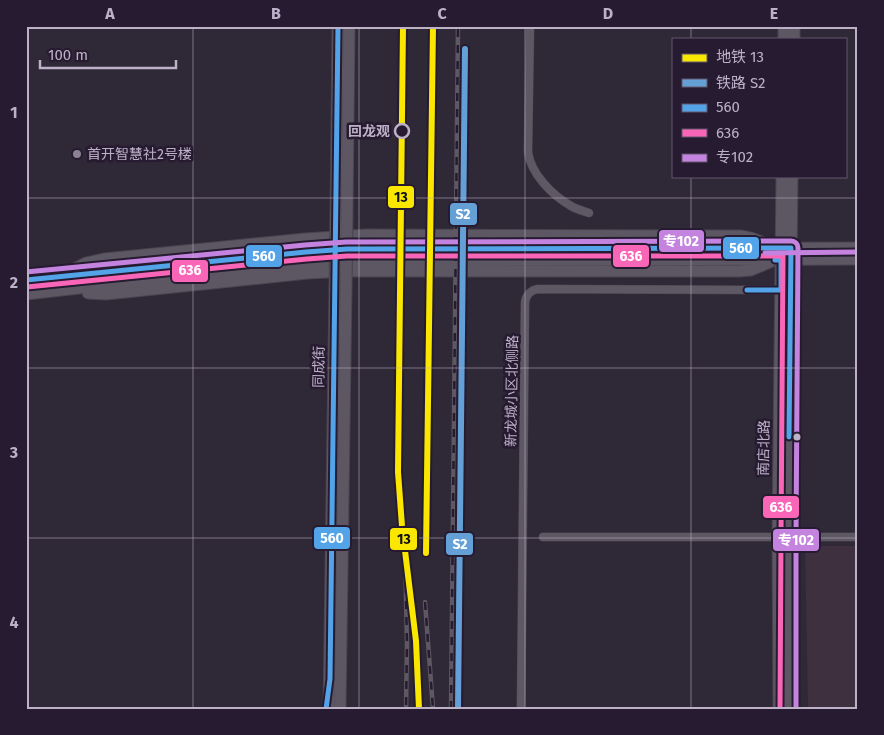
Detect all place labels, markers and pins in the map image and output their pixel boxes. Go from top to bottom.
place label: 回龙观 [348,123,390,140]
marker: 回龙观 [394,123,410,139]
place label: 首开智慧社2号楼 [87,146,192,163]
marker: 首开智慧社2号楼 [71,148,83,160]
unlabelled marker [792,432,802,442]

